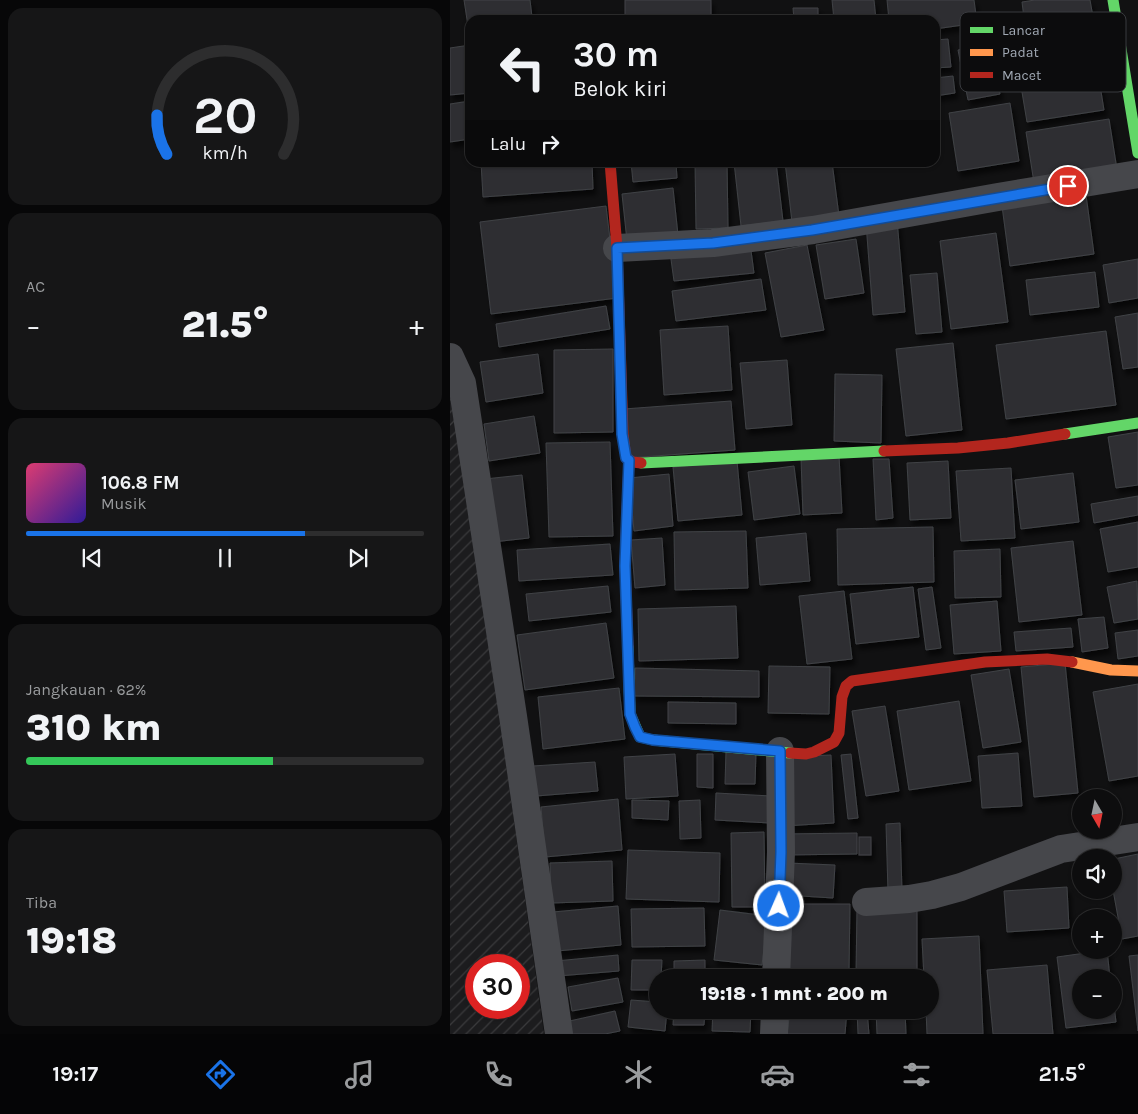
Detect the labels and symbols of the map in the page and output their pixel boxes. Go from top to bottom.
legend [960,12,1126,92]
text: Lancar [1002,22,1046,39]
text: Padat [1002,44,1039,61]
text: Macet [1002,67,1041,84]
pin [1047,165,1089,207]
north arrow [1072,789,1122,839]
position arrow [752,879,804,931]
speed limit sign: 30 [465,954,530,1019]

